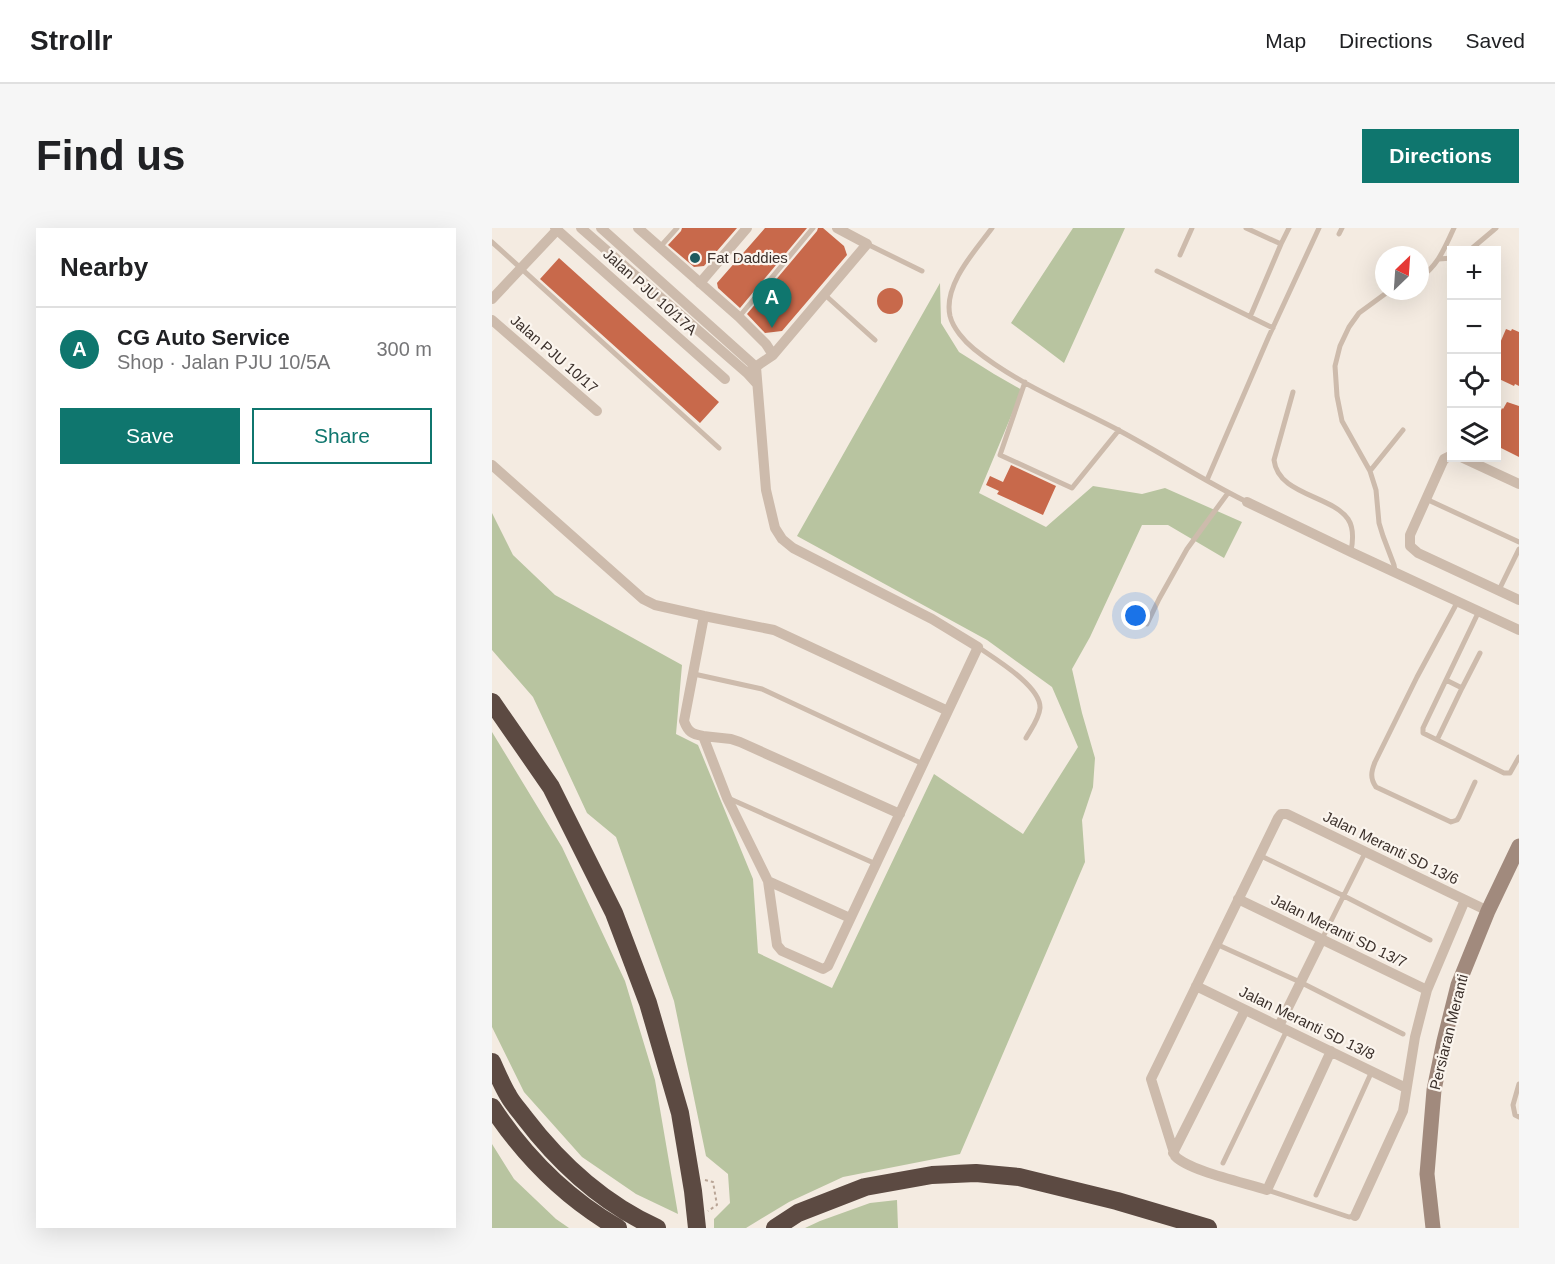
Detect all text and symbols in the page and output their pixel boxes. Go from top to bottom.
text: Strollr [30,25,112,56]
text: Map [1265,29,1306,52]
text: Directions [1339,29,1432,52]
text: Saved [1465,29,1525,52]
button: Directions [1362,129,1519,183]
text: Find us [36,132,185,179]
street label: Jalan PJU 10/17A [600,245,701,338]
north arrow [1375,246,1429,300]
map controls [1447,246,1501,462]
button: + [1447,246,1501,300]
place label: Fat Daddies [707,249,788,266]
marker: Fat Daddies [688,251,702,265]
text: Nearby [60,252,148,282]
pin: A [752,279,792,328]
button: − [1447,300,1501,354]
street label: Jalan PJU 10/17 [507,311,601,396]
text: CG Auto Service [117,325,290,350]
text: A [72,338,87,360]
text: 300 m [376,338,432,360]
text: Shop · Jalan PJU 10/5A [117,351,330,373]
button: locate [1447,354,1501,408]
button: Save [60,408,240,464]
button: Share [252,408,432,464]
button: layers [1447,408,1501,462]
your location [1121,601,1150,630]
street label: Jalan Meranti SD 13/6 [1321,807,1462,888]
street label: Jalan Meranti SD 13/7 [1269,890,1410,971]
street label: Persiaran Meranti [1426,972,1471,1091]
street label: Jalan Meranti SD 13/8 [1237,982,1378,1063]

